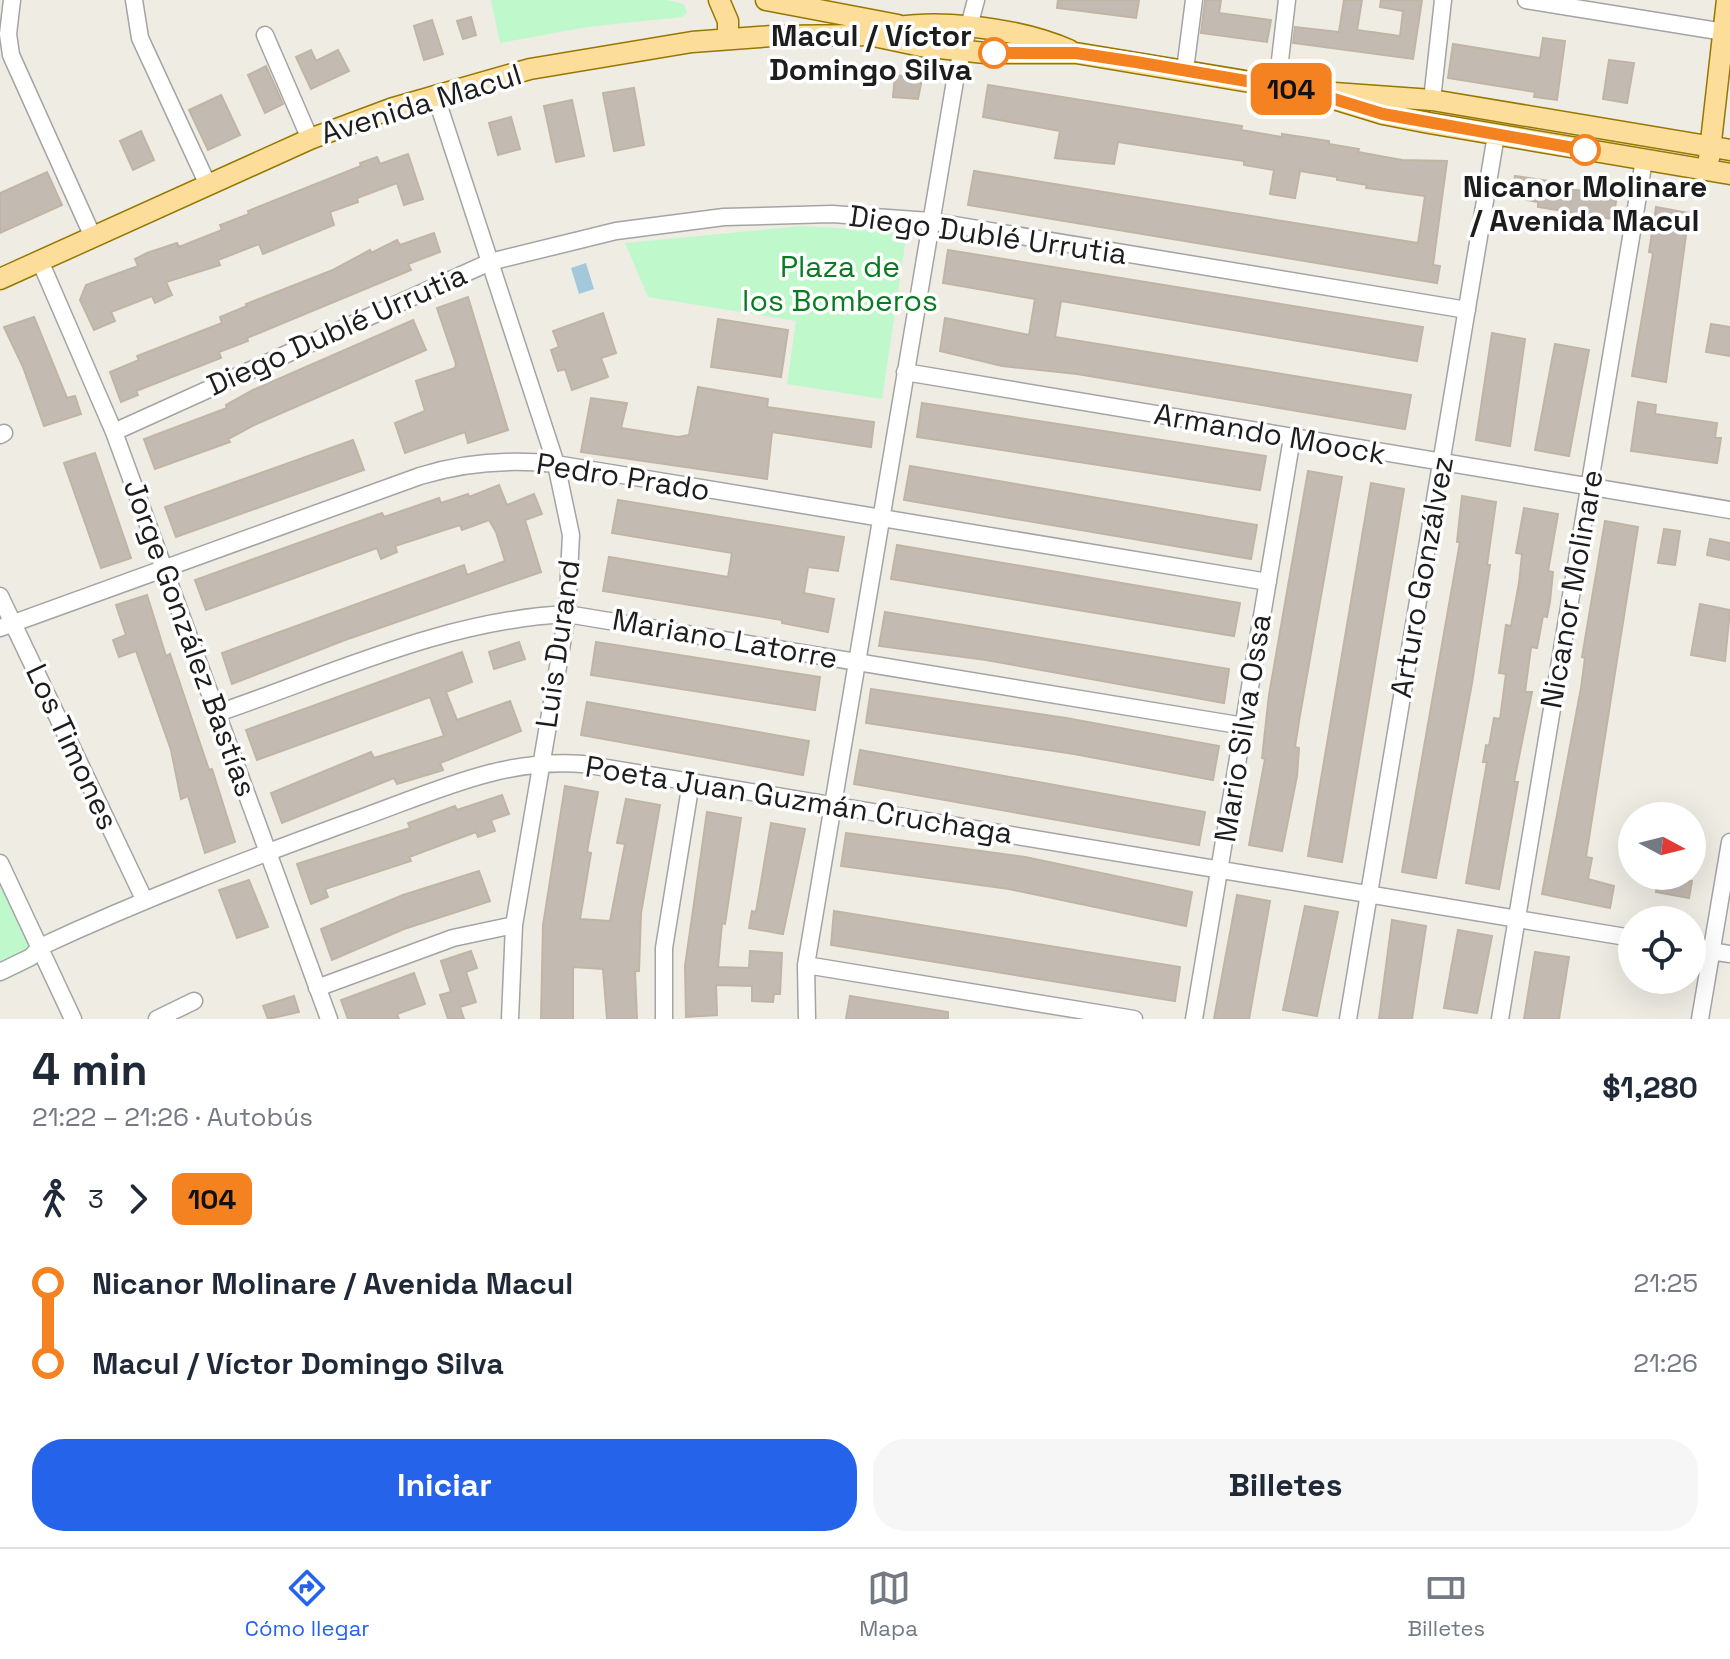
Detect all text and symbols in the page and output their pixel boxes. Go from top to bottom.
place label: Macul / Víctor Domingo Silva [769,16,972,89]
marker: Macul / Víctor Domingo Silva [979,38,1009,68]
street label: Avenida Macul [316,54,526,153]
line badge: 104 [1245,63,1337,115]
text: 104 [1267,71,1315,107]
marker: Nicanor Molinare / Avenida Macul [1570,135,1600,165]
place label: Nicanor Molinare / Avenida Macul [1463,167,1707,240]
street label: Diego Dublé Urrutia [847,196,1130,273]
park label: Plaza de los Bomberos [742,247,938,320]
street label: Diego Dublé Urrutia [201,255,473,404]
street label: Armando Moock [1151,394,1389,473]
street label: Pedro Prado [534,444,713,509]
street label: Arturo Gonzálvez [1381,453,1462,701]
street label: Nicanor Molinare [1531,466,1612,711]
street label: Jorge González Bastías [115,474,266,802]
street label: Luis Durand [526,557,589,731]
street label: Mariano Latorre [609,600,841,678]
street label: Mario Silva Ossa [1205,611,1280,845]
street label: Los Timones [17,658,128,836]
street label: Poeta Juan Guzmán Cruchaga [583,746,1016,853]
north arrow [1618,802,1706,890]
map controls [1618,802,1706,994]
button: locate [1618,906,1706,994]
text: 4 min [32,1042,148,1098]
text: $1,280 [1602,1068,1698,1107]
text: 21:22 – 21:26 · Autobús [32,1100,313,1134]
icon: walk [32,1177,76,1221]
icon: forward [116,1177,160,1221]
text: 104 [188,1181,236,1217]
text: 3 [88,1182,104,1216]
text: Nicanor Molinare / Avenida Macul [92,1264,573,1303]
text: 21:25 [1634,1266,1698,1300]
text: Macul / Víctor Domingo Silva [92,1344,504,1383]
text: 21:26 [1633,1346,1698,1380]
button: Iniciar [32,1439,857,1531]
button: Billetes [873,1439,1698,1531]
tab: Cómo llegar [245,1566,370,1642]
tab: Mapa [859,1566,918,1642]
tab: Billetes [1407,1566,1485,1642]

